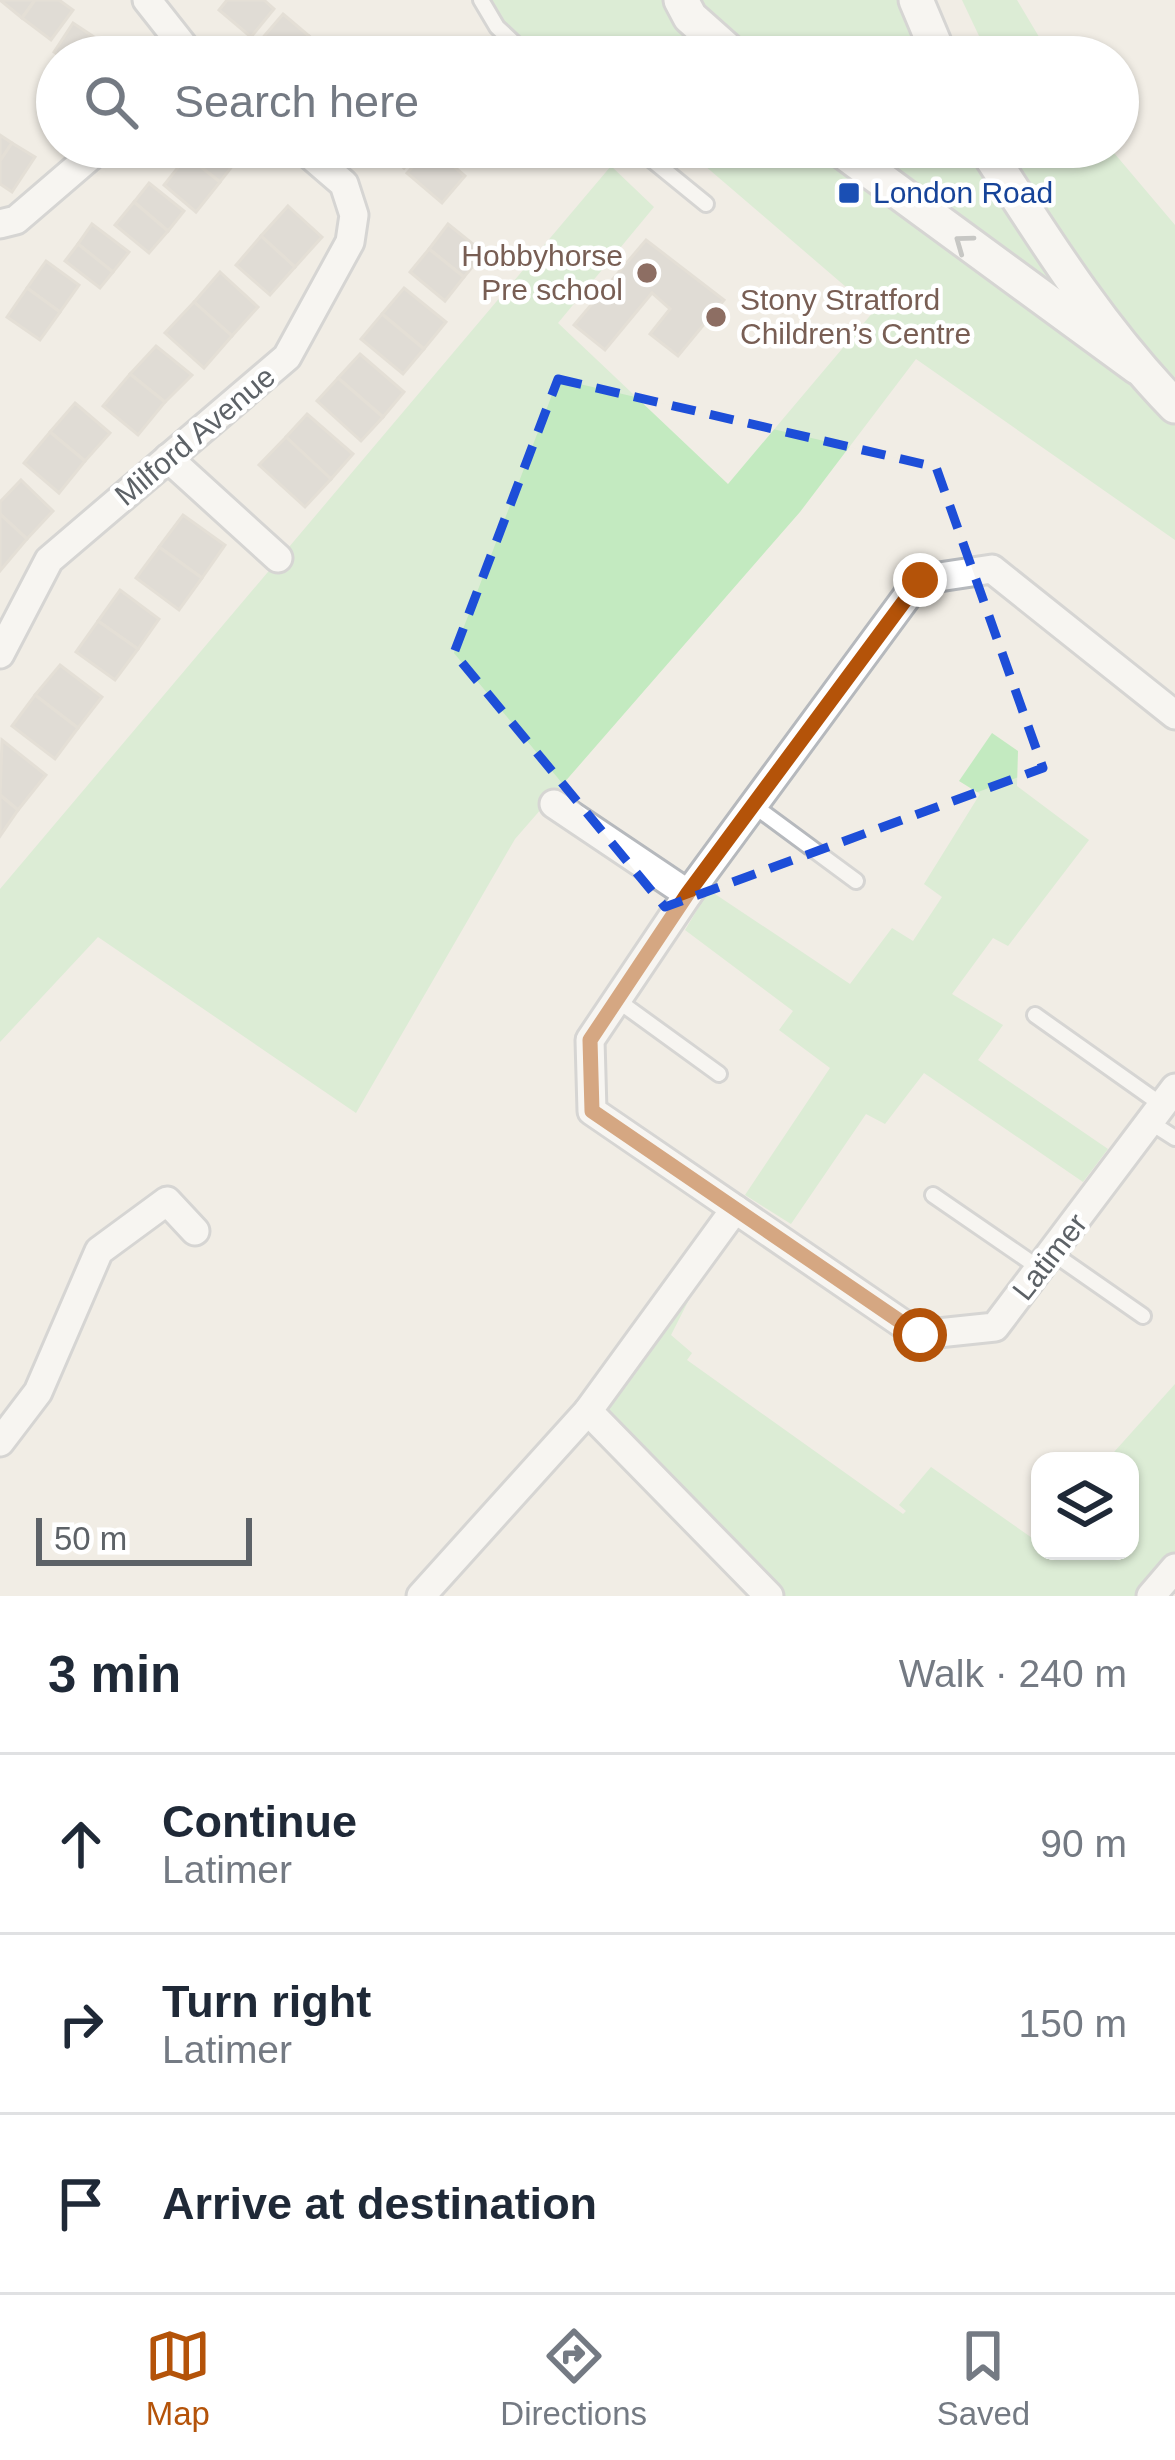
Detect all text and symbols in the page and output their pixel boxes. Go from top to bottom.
search box [36,36,1139,168]
icon: search [78,69,144,135]
text: Search here [174,76,419,127]
place label: London Road [873,176,1053,209]
marker: London Road [836,180,862,206]
one-way arrow [955,235,976,257]
place label: Hobbyhorse Pre school [461,239,623,306]
marker: Hobbyhorse Pre school [634,260,660,286]
place label: Stony Stratford Children’s Centre [740,283,971,350]
marker: Stony Stratford Children’s Centre [703,304,729,330]
street label: Milford Avenue [108,359,281,512]
route end [893,553,947,607]
street label: Latimer [1006,1207,1093,1306]
route start [893,1308,947,1362]
map controls [1031,1452,1139,1560]
button: layers [1031,1452,1139,1560]
scale bar [36,1512,252,1565]
text: 50 m [54,1520,127,1557]
text: 3 min [48,1646,181,1703]
text: Walk · 240 m [899,1652,1127,1695]
text: Continue [162,1796,357,1847]
icon: ahead [48,1811,114,1877]
text: 90 m [1040,1822,1127,1865]
text: Latimer [162,1848,292,1891]
text: Turn right [162,1976,371,2027]
icon: right [48,1991,114,2057]
text: 150 m [1019,2002,1127,2045]
text: Latimer [162,2028,292,2071]
icon: arrive [48,2171,114,2237]
text: Arrive at destination [162,2178,597,2229]
tab: Map [145,2323,211,2433]
tab: Directions [500,2323,647,2433]
tab: Saved [937,2323,1030,2433]

